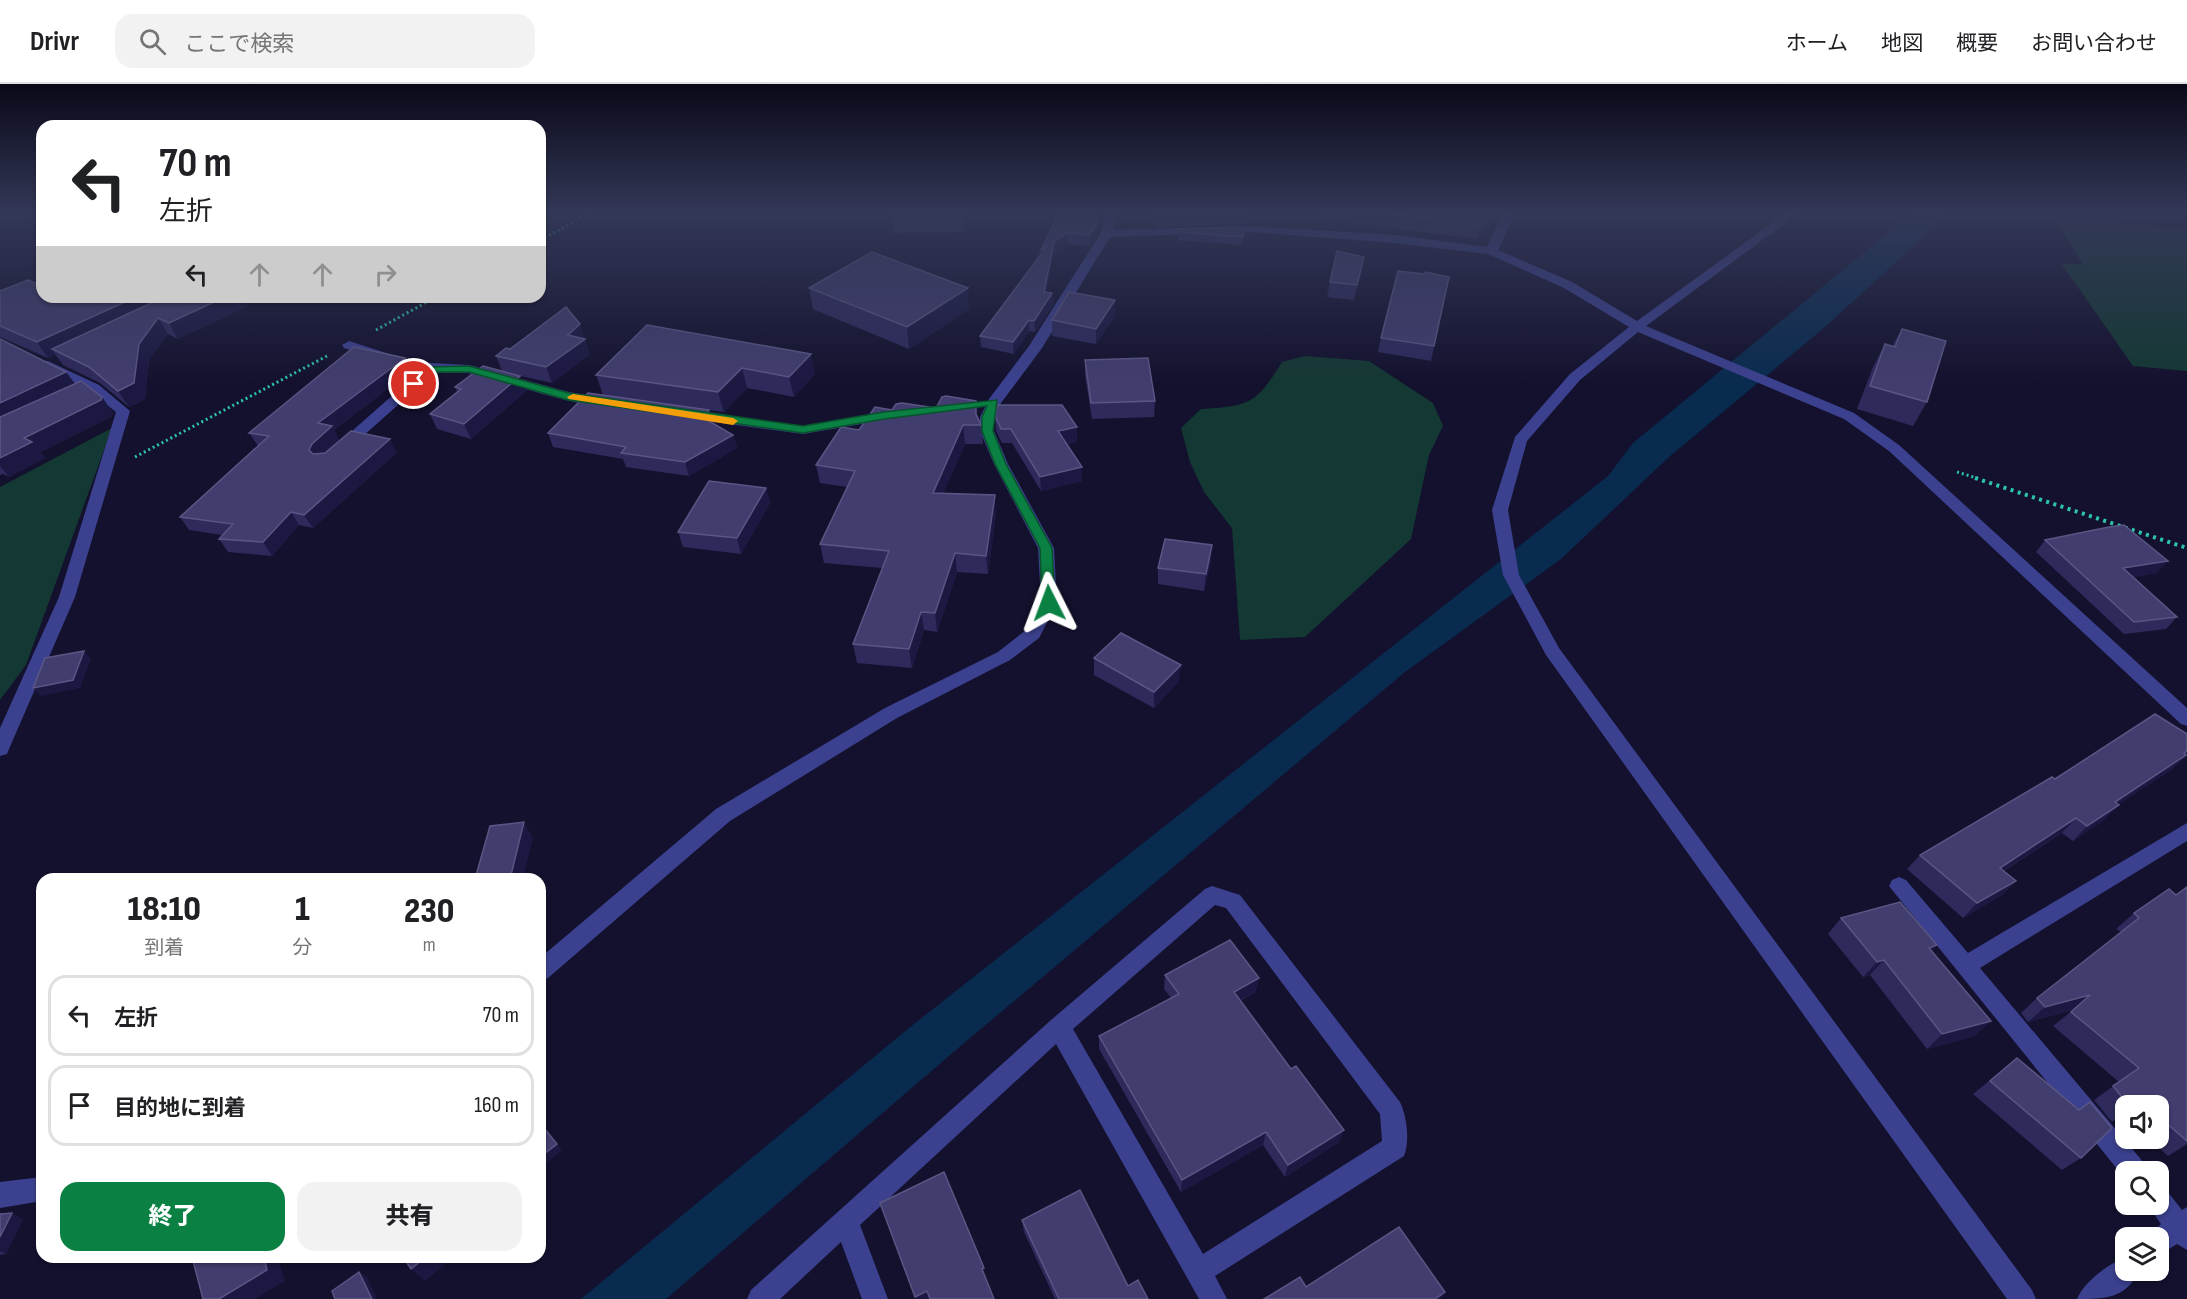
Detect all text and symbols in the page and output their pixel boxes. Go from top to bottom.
search box [115,14,535,68]
text: Drivr [30,25,79,58]
icon: search [136,25,169,58]
text: ここで検索 [184,31,294,58]
text: ホーム [1786,31,1848,56]
text: 地図 [1881,31,1923,56]
text: 概要 [1956,31,1998,56]
text: お問い合わせ [2031,31,2157,56]
text: 70 m [159,138,232,189]
icon: left [60,144,138,222]
text: 左折 [159,196,213,228]
icon: left [180,258,213,291]
icon: ahead [243,258,276,291]
icon: ahead [306,258,339,291]
icon: right [369,258,402,291]
pin [388,358,439,409]
icon: arrive [397,367,430,400]
position arrow [1017,571,1081,635]
text: 18:10 [128,888,201,931]
text: 1 [295,888,310,931]
text: 230 [404,890,454,933]
text: m [423,933,436,957]
text: 到着 [144,936,184,960]
text: 分 [292,936,312,960]
icon: left [63,999,96,1032]
text: 70 m [483,1002,519,1029]
text: 左折 [114,1005,158,1032]
icon: arrive [63,1089,96,1122]
text: 160 m [474,1092,519,1119]
text: 目的地に到着 [114,1095,246,1122]
map controls [2115,1095,2169,1281]
button: sound [2115,1095,2169,1149]
button: search [2115,1161,2169,1215]
button: 終了 [60,1182,285,1251]
button: 共有 [297,1182,522,1251]
button: layers [2115,1227,2169,1281]

